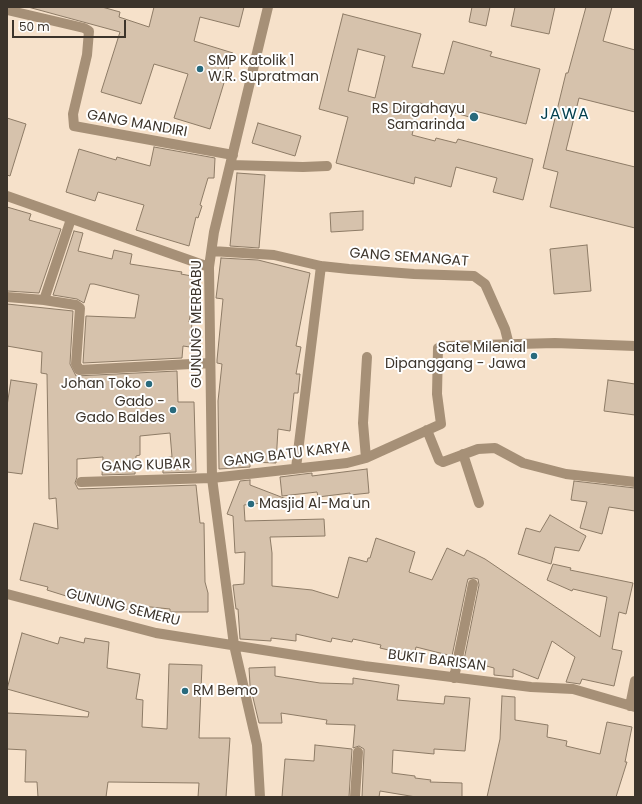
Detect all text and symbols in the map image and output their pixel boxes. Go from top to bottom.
scale bar [14,12,128,38]
text: 50 m [19,18,50,35]
place label: SMP Katolik 1 W.R. Supratman [208,53,319,86]
marker: SMP Katolik 1 W.R. Supratman [195,64,205,74]
place label: RS Dirgahayu Samarinda [372,101,465,134]
district label: JAWA [540,105,590,125]
street label: GANG MANDIRI [86,107,188,141]
marker: RS Dirgahayu Samarinda [468,111,480,123]
street label: GANG SEMANGAT [349,245,469,271]
street label: GUNUNG MERBABU [189,260,205,388]
place label: Sate Milenial Dipanggang - Jawa [385,340,526,372]
marker: Sate Milenial Dipanggang - Jawa [529,351,539,361]
place label: Johan Toko [61,376,141,392]
marker: Johan Toko [144,379,154,389]
place label: Gado - Gado Baldes [76,394,165,426]
marker: Gado - Gado Baldes [168,405,178,415]
street label: GANG BATU KARYA [223,439,351,471]
street label: GANG KUBAR [101,456,191,476]
place label: Masjid Al-Ma'un [259,496,370,512]
marker: Masjid Al-Ma'un [246,499,256,509]
street label: GUNUNG SEMERU [64,586,182,630]
street label: BUKIT BARISAN [387,647,487,675]
place label: RM Bemo [193,683,258,699]
marker: RM Bemo [180,686,190,696]

